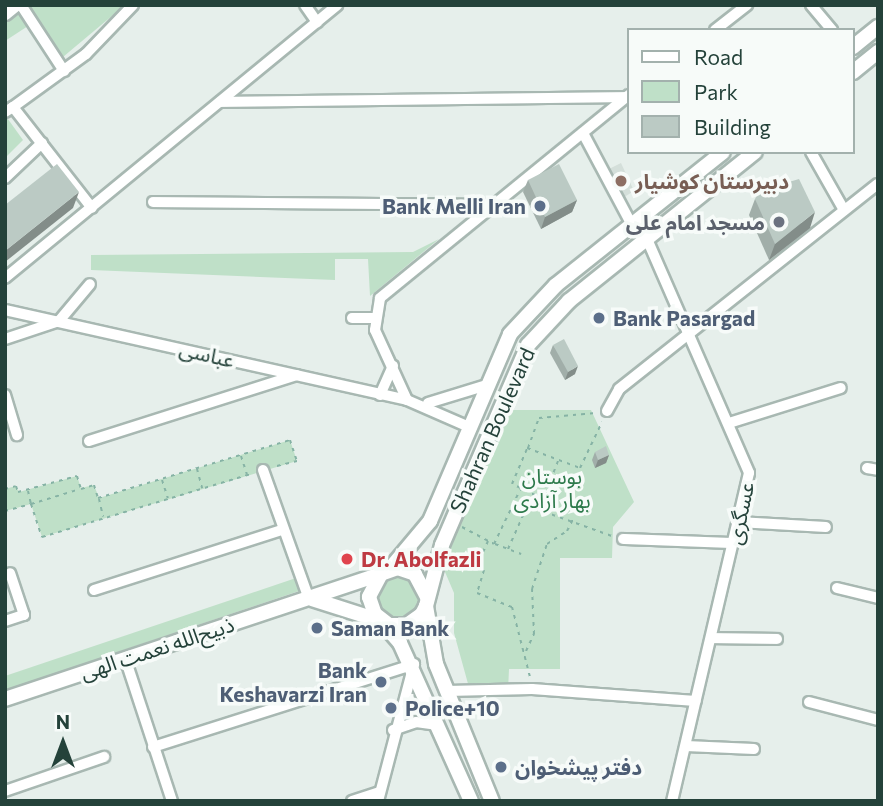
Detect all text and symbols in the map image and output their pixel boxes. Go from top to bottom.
legend [628,28,855,154]
text: Road [694,44,743,69]
text: Park [694,79,738,104]
text: Building [694,114,771,139]
place label: دبیرستان کوشیار [635,168,789,194]
marker: دبیرستان کوشیار [613,173,629,189]
place label: Bank Melli Iran [382,193,526,219]
marker: Bank Melli Iran [532,198,548,214]
place label: مسجد امام علی [626,209,765,235]
marker: مسجد امام علی [771,214,787,230]
place label: Bank Pasargad [613,305,755,331]
marker: Bank Pasargad [591,310,607,326]
street label: عباسی [177,335,237,373]
street label: Shahran Boulevard [444,343,540,517]
park label: بوستان بهار آزادی [513,463,591,513]
street label: عسگری [721,479,759,547]
place label: Dr. Abolfazli [361,546,481,572]
marker: Dr. Abolfazli [339,551,355,567]
street label: ذبیح‌الله نعمت الهی [77,611,237,685]
place label: Saman Bank [331,615,449,641]
marker: Saman Bank [309,620,325,636]
place label: Bank Keshavarzi Iran [220,657,367,707]
marker: Bank Keshavarzi Iran [373,674,389,690]
place label: Police+10 [405,695,500,721]
marker: Police+10 [383,700,399,716]
north arrow [28,708,98,778]
text: N [56,710,70,733]
place label: دفتر پیشخوان [515,754,642,780]
marker: دفتر پیشخوان [493,759,509,775]

